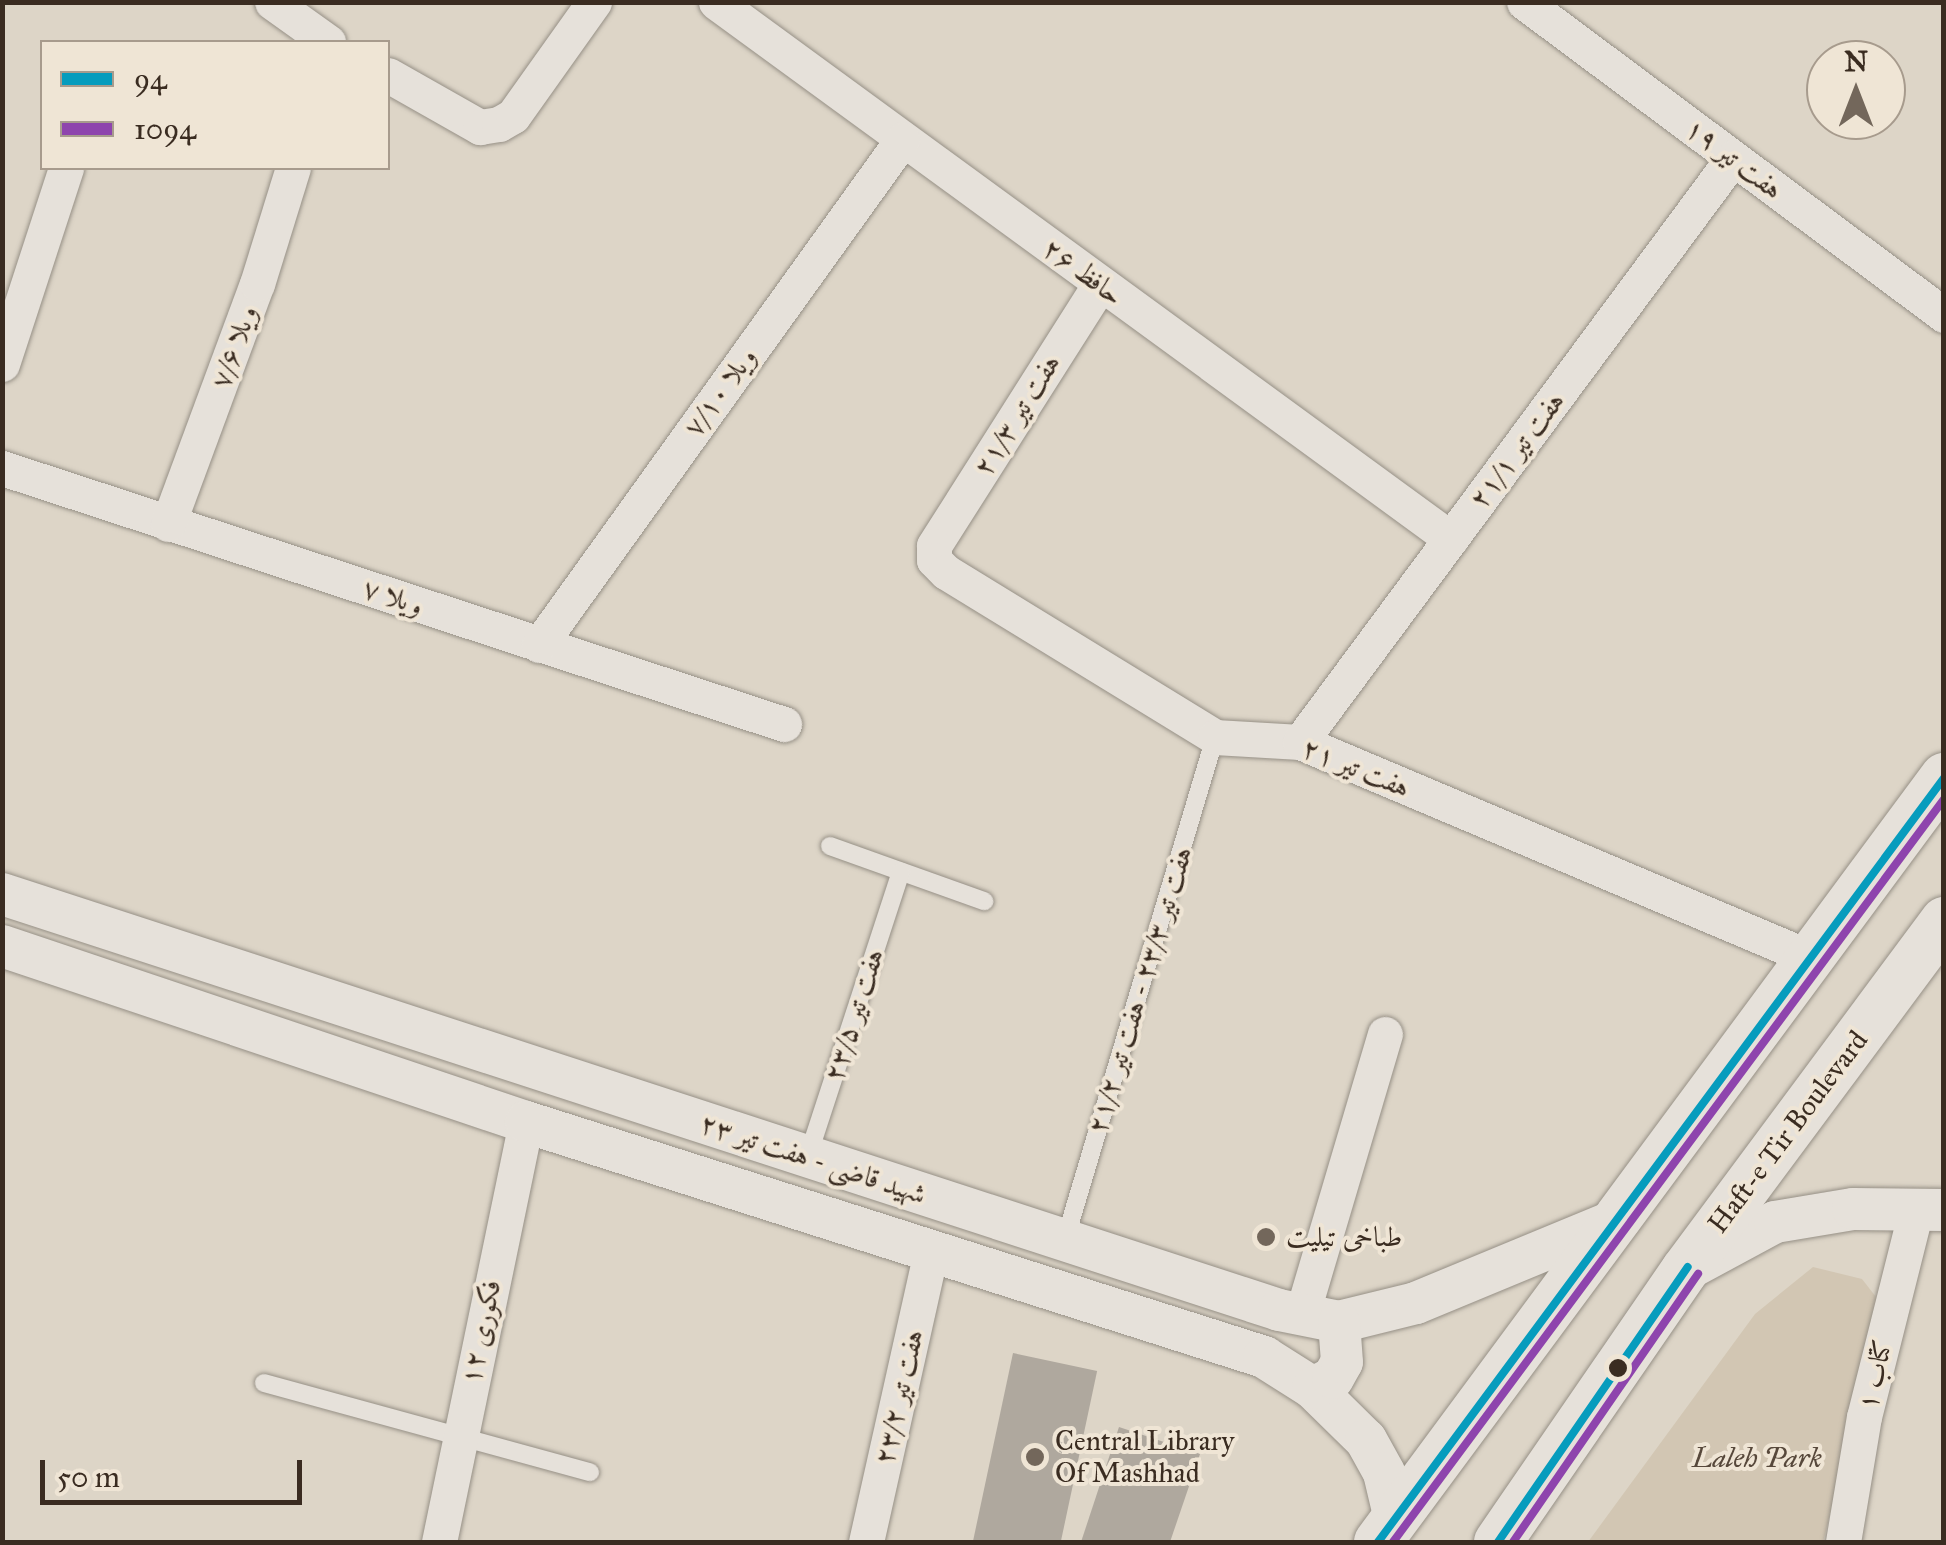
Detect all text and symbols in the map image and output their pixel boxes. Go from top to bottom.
legend [40,40,390,170]
north arrow [1806,40,1906,140]
text: N [1844,44,1868,79]
text: 94 [134,61,167,97]
text: 1094 [134,111,196,147]
street label: هفت تیر ۱۹ [1679,111,1789,207]
street label: حافظ ۲۶ [1036,232,1130,312]
street label: ویلا ۷/۶ [204,301,264,393]
street label: ویلا ۷/۱۰ [676,341,764,443]
street label: هفت تیر ۲۱/۳ [966,348,1068,482]
street label: هفت تیر ۲۱/۱ [1462,385,1572,515]
street label: ویلا ۷ [358,571,428,623]
street label: هفت تیر ۲۱ [1297,731,1415,805]
street label: هفت تیر ۲۳/۳ - هفت تیر ۲۱/۲ [1080,842,1200,1138]
street label: هفت تیر ۲۳/۵ [817,944,891,1086]
street label: Haft-e Tir Boulevard [1701,1024,1875,1240]
street label: شهید قاضی - هفت تیر ۲۳ [696,1107,930,1211]
place label: طباخی تیلیت [1286,1220,1402,1254]
marker: طباخی تیلیت [1255,1226,1277,1248]
street label: فکوری ۱۲ [454,1277,508,1387]
street label: هفت تیر ۲۳/۲ [867,1326,931,1468]
street label: کتاب ۱ [1850,1337,1900,1413]
unlabelled marker [1608,1358,1628,1378]
place label: Central Library Of Mashhad [1055,1424,1234,1490]
scale bar [45,1440,308,1502]
park label: Laleh Park [1692,1441,1822,1475]
marker: Central Library Of Mashhad [1024,1446,1046,1468]
text: 50 m [57,1459,120,1495]

